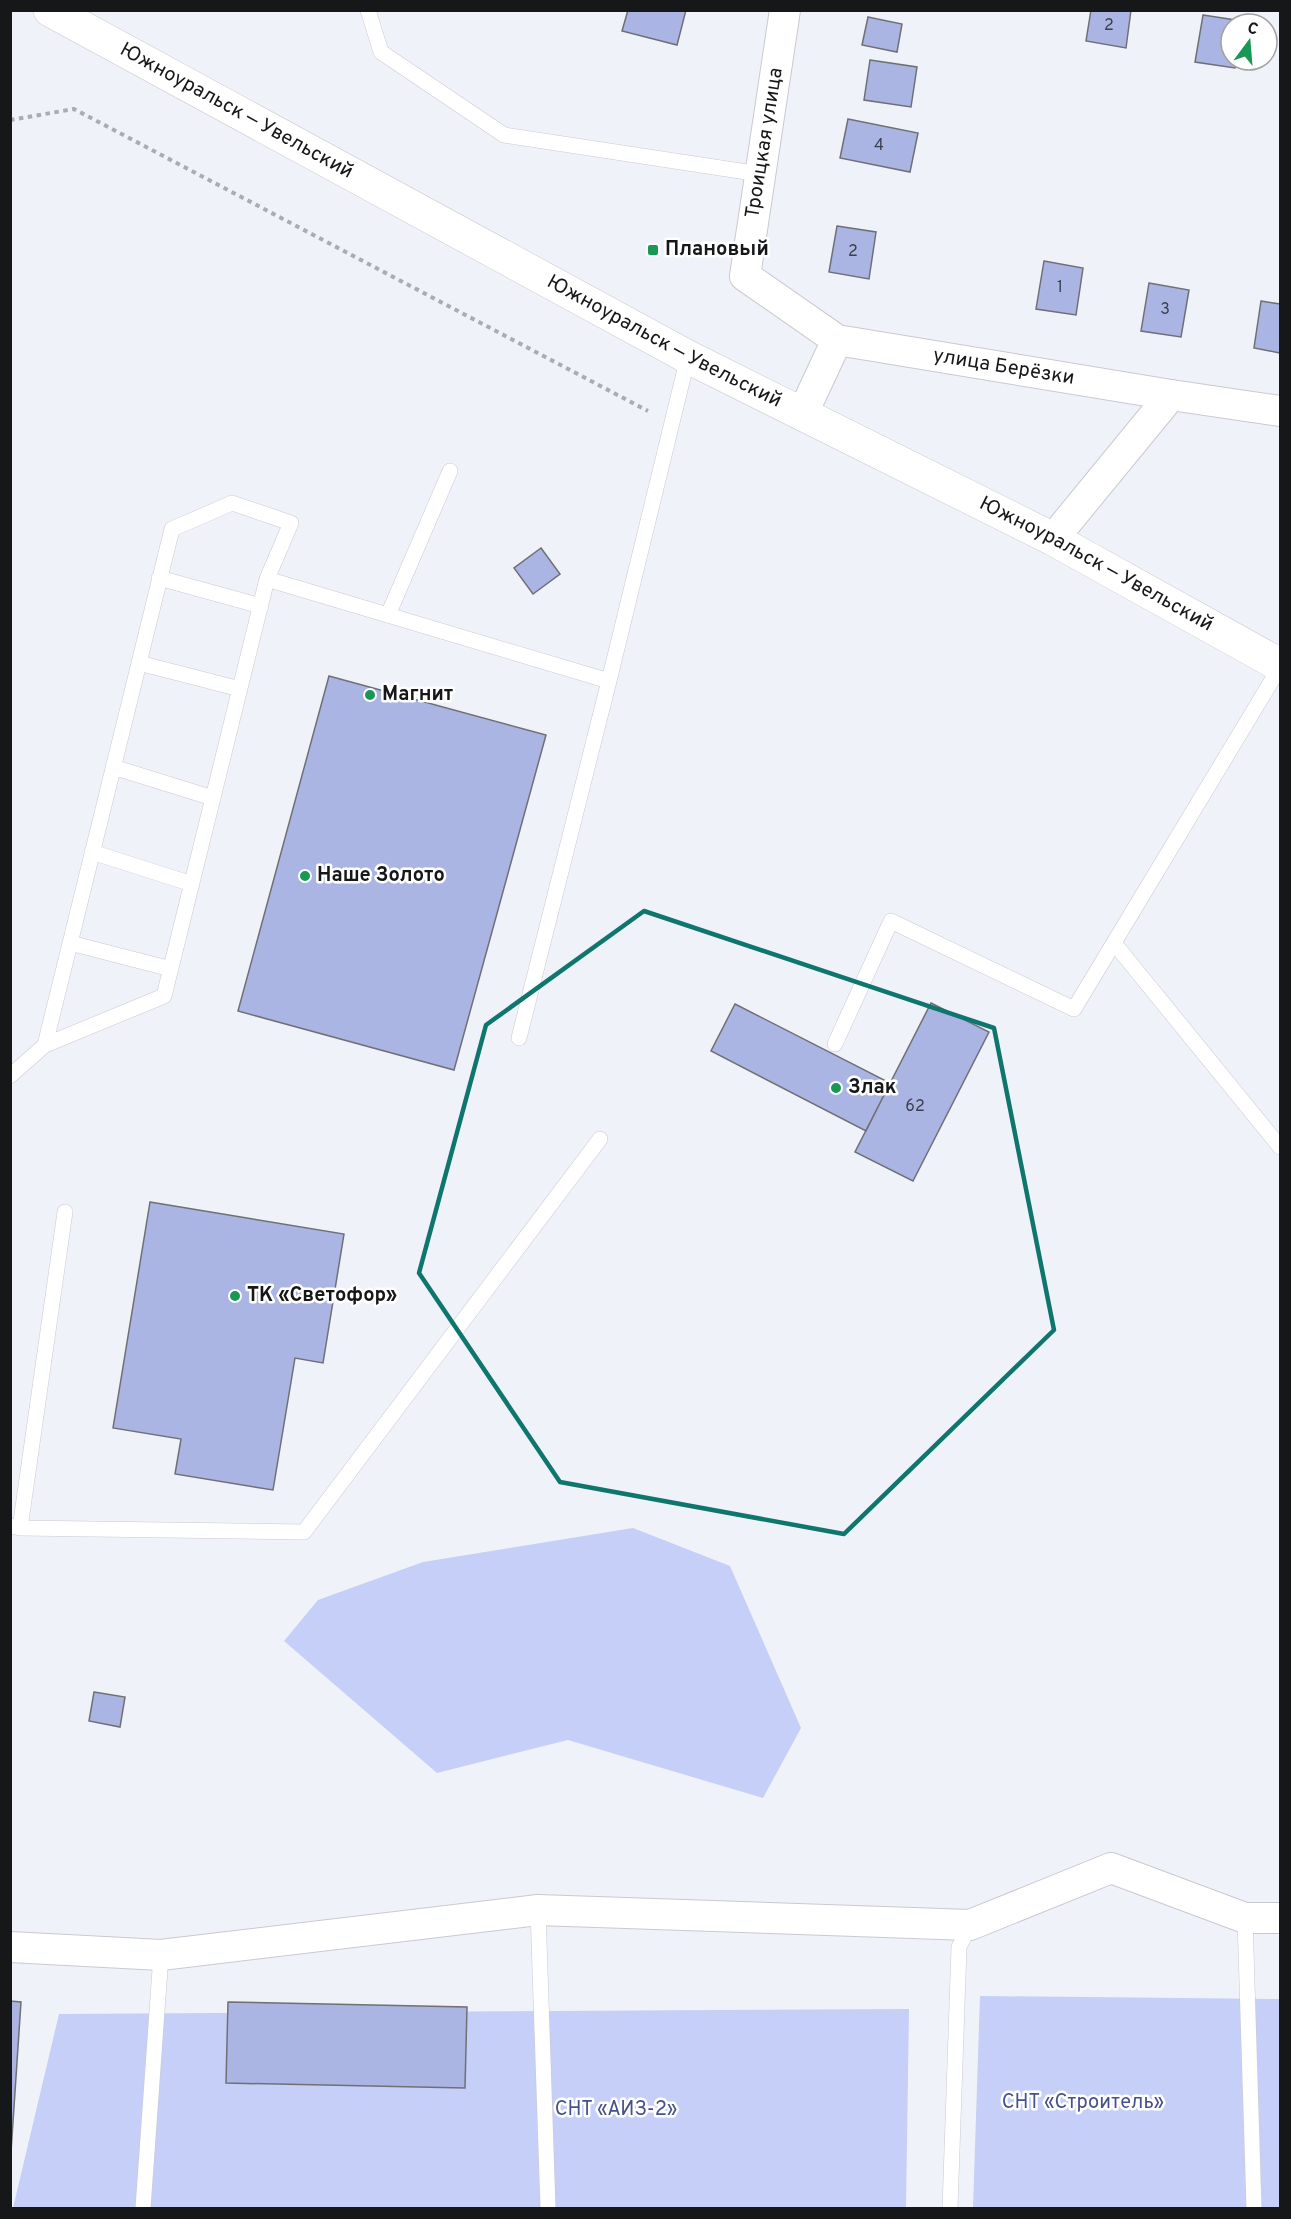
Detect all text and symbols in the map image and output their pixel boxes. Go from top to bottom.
north arrow [1219,12,1279,72]
house number: 2 [1104,16,1114,36]
text: С [1245,18,1260,41]
street label: Южноуральск — Увельский [115,37,358,185]
street label: Троицкая улица [740,66,790,220]
house number: 4 [874,136,884,156]
place label: Плановый [665,237,769,263]
house number: 2 [848,242,858,262]
marker: Плановый [646,243,660,257]
street label: Южноуральск — Увельский [542,269,786,414]
house number: 1 [1057,278,1063,298]
house number: 3 [1160,300,1170,320]
street label: улица Берёзки [931,343,1076,392]
street label: Южноуральск — Увельский [975,491,1217,638]
place label: Магнит [382,682,453,708]
marker: Магнит [363,688,377,702]
place label: Наше Золото [317,863,445,889]
marker: Наше Золото [298,869,312,883]
place label: Злак [848,1075,897,1101]
marker: Злак [829,1081,843,1095]
house number: 62 [905,1097,925,1117]
place label: ТК «Светофор» [247,1283,397,1309]
marker: ТК «Светофор» [228,1289,242,1303]
park label: СНТ «Строитель» [1002,2090,1164,2116]
park label: СНТ «АИЗ-2» [555,2097,677,2123]

